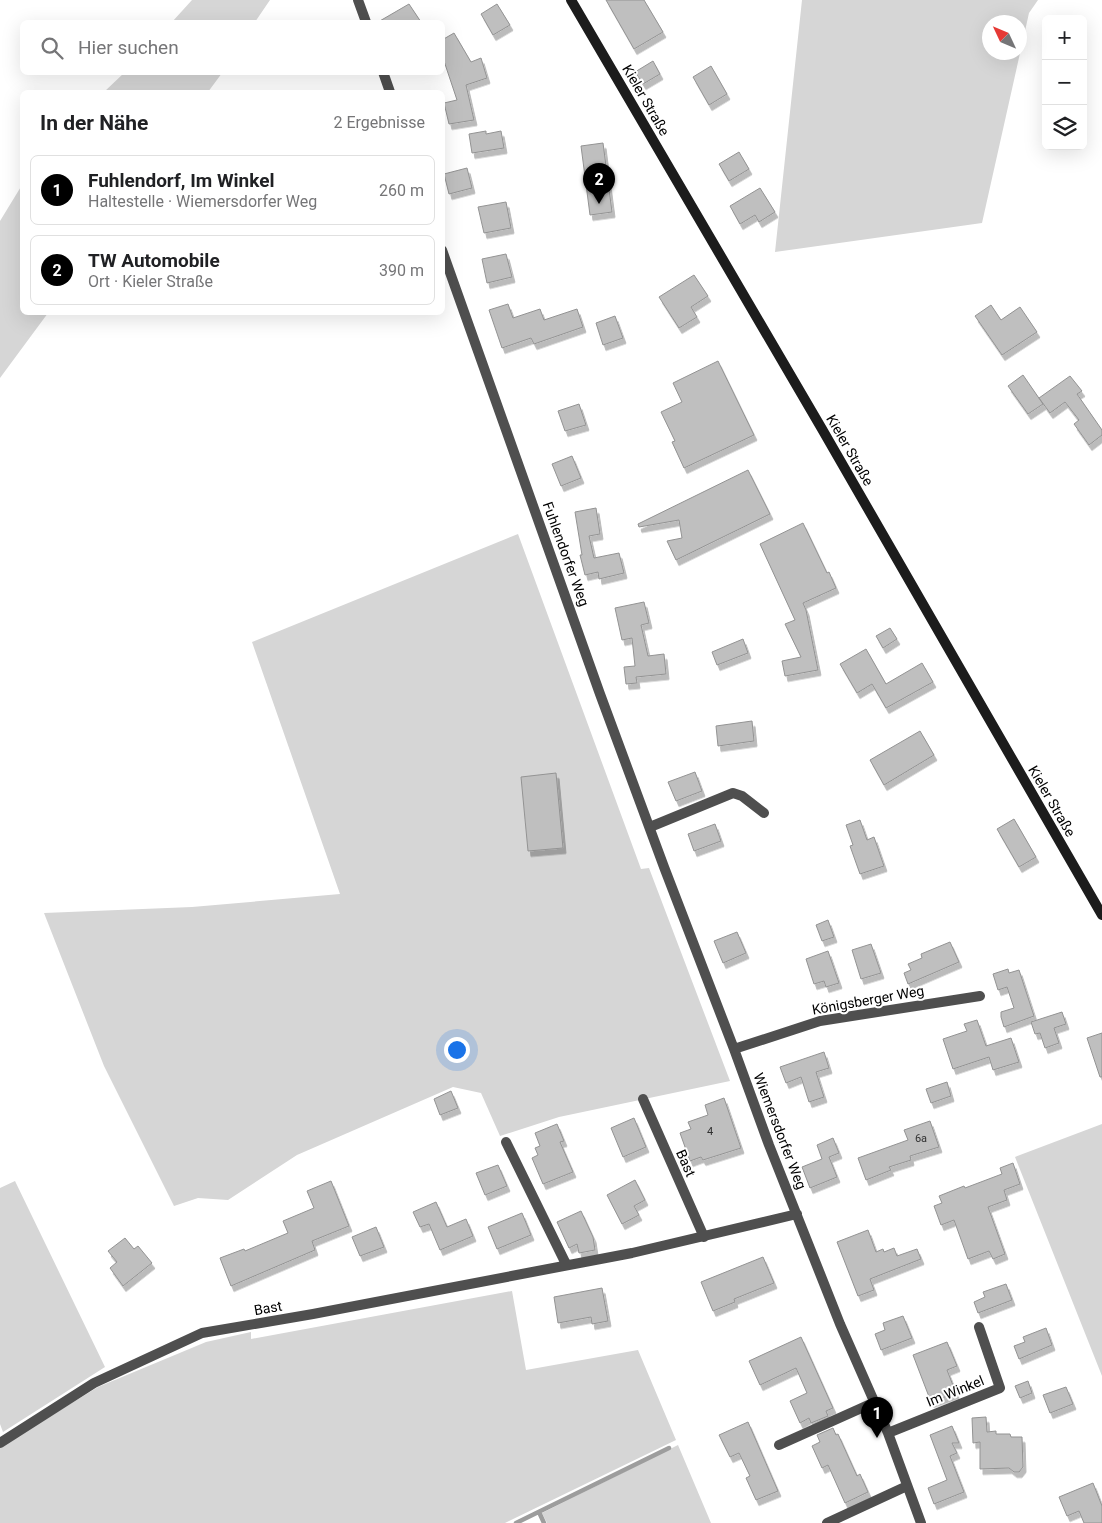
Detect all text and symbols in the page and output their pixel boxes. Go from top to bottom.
north arrow [982,15,1027,60]
map controls [1042,15,1087,150]
button: + [1042,15,1087,60]
search box [20,20,445,75]
icon: search [38,34,66,62]
text: Hier suchen [78,36,179,59]
button: − [1042,60,1087,105]
street label: Kieler Straße [619,62,673,138]
button: layers [1042,105,1087,150]
text: In der Nähe [40,111,148,135]
text: 2 Ergebnisse [333,113,425,132]
pin: 2 [583,163,615,204]
text: Fuhlendorf, Im Winkel [88,169,275,192]
text: 1 [52,181,62,200]
text: 260 m [379,181,424,200]
text: Haltestelle · Wiemersdorfer Weg [88,192,317,211]
text: TW Automobile [88,249,220,272]
text: 2 [52,261,62,280]
text: 390 m [379,261,424,280]
text: Ort · Kieler Straße [88,272,213,291]
street label: Kieler Straße [823,412,877,488]
street label: Fuhlendorfer Weg [540,500,592,608]
street label: Kieler Straße [1025,763,1079,839]
street label: Königsberger Weg [811,982,925,1018]
your location [444,1037,470,1063]
street label: Wiemersdorfer Weg [750,1070,810,1192]
house number: 4 [707,1125,713,1138]
house number: 6a [915,1132,927,1145]
street label: Bast [673,1147,699,1179]
street label: Bast [253,1298,284,1318]
street label: Im Winkel [924,1372,986,1410]
pin: 1 [861,1397,893,1438]

